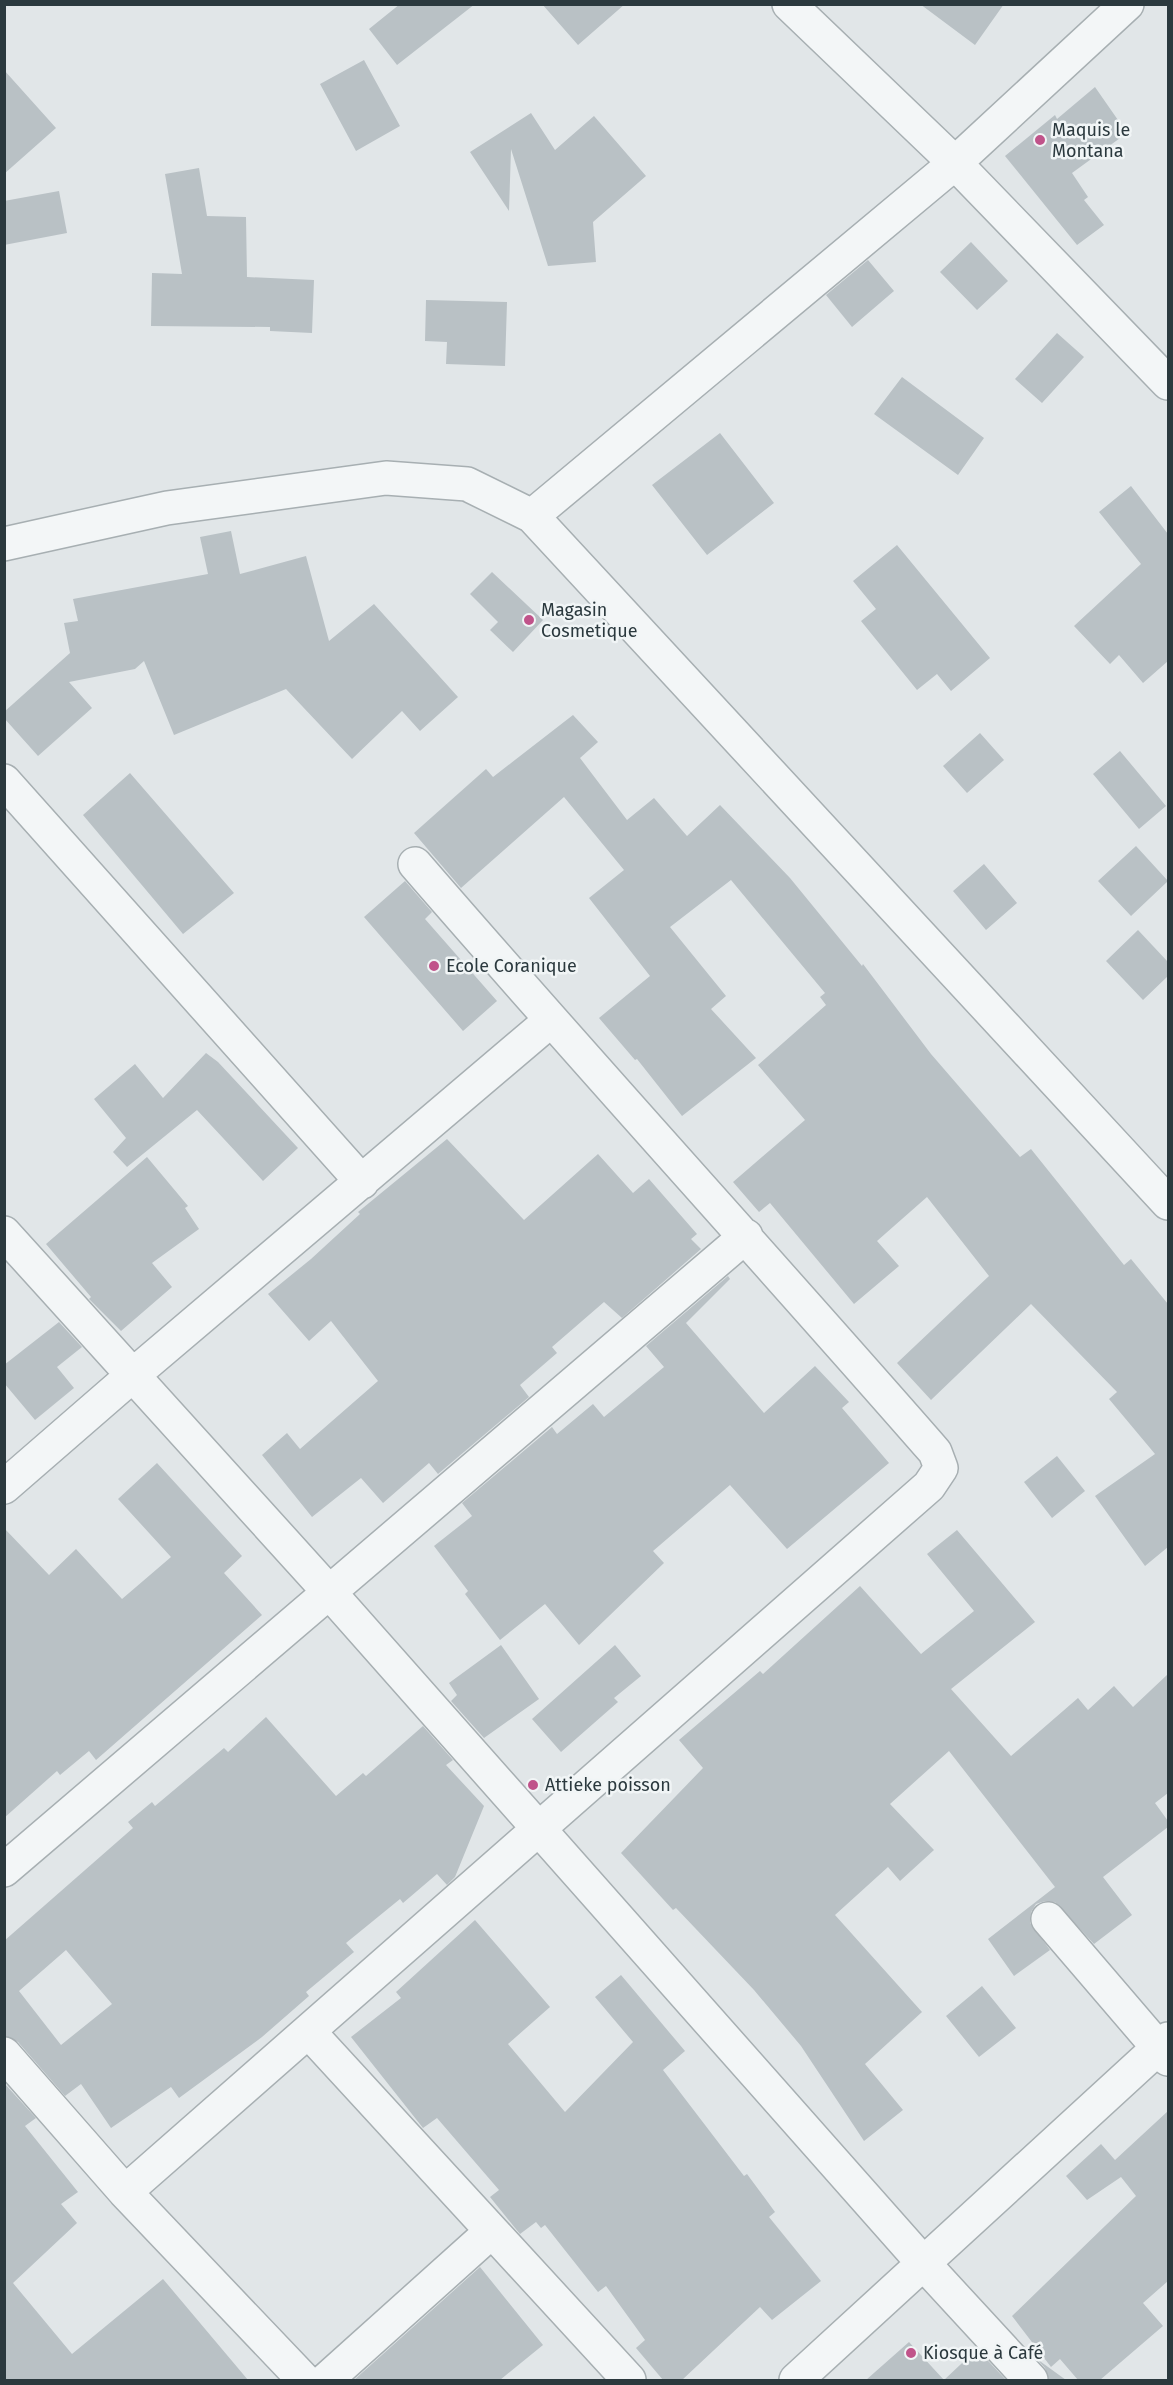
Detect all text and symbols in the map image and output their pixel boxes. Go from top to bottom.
place label: Maquis le Montana [1052,119,1130,162]
marker: Maquis le Montana [1033,133,1047,147]
place label: Magasin Cosmetique [541,599,638,642]
marker: Magasin Cosmetique [522,613,536,627]
place label: Ecole Coranique [446,955,577,977]
marker: Ecole Coranique [427,959,441,973]
place label: Attieke poisson [545,1774,671,1796]
marker: Attieke poisson [526,1778,540,1792]
place label: Kiosque à Café [923,2342,1043,2364]
marker: Kiosque à Café [904,2346,918,2360]

